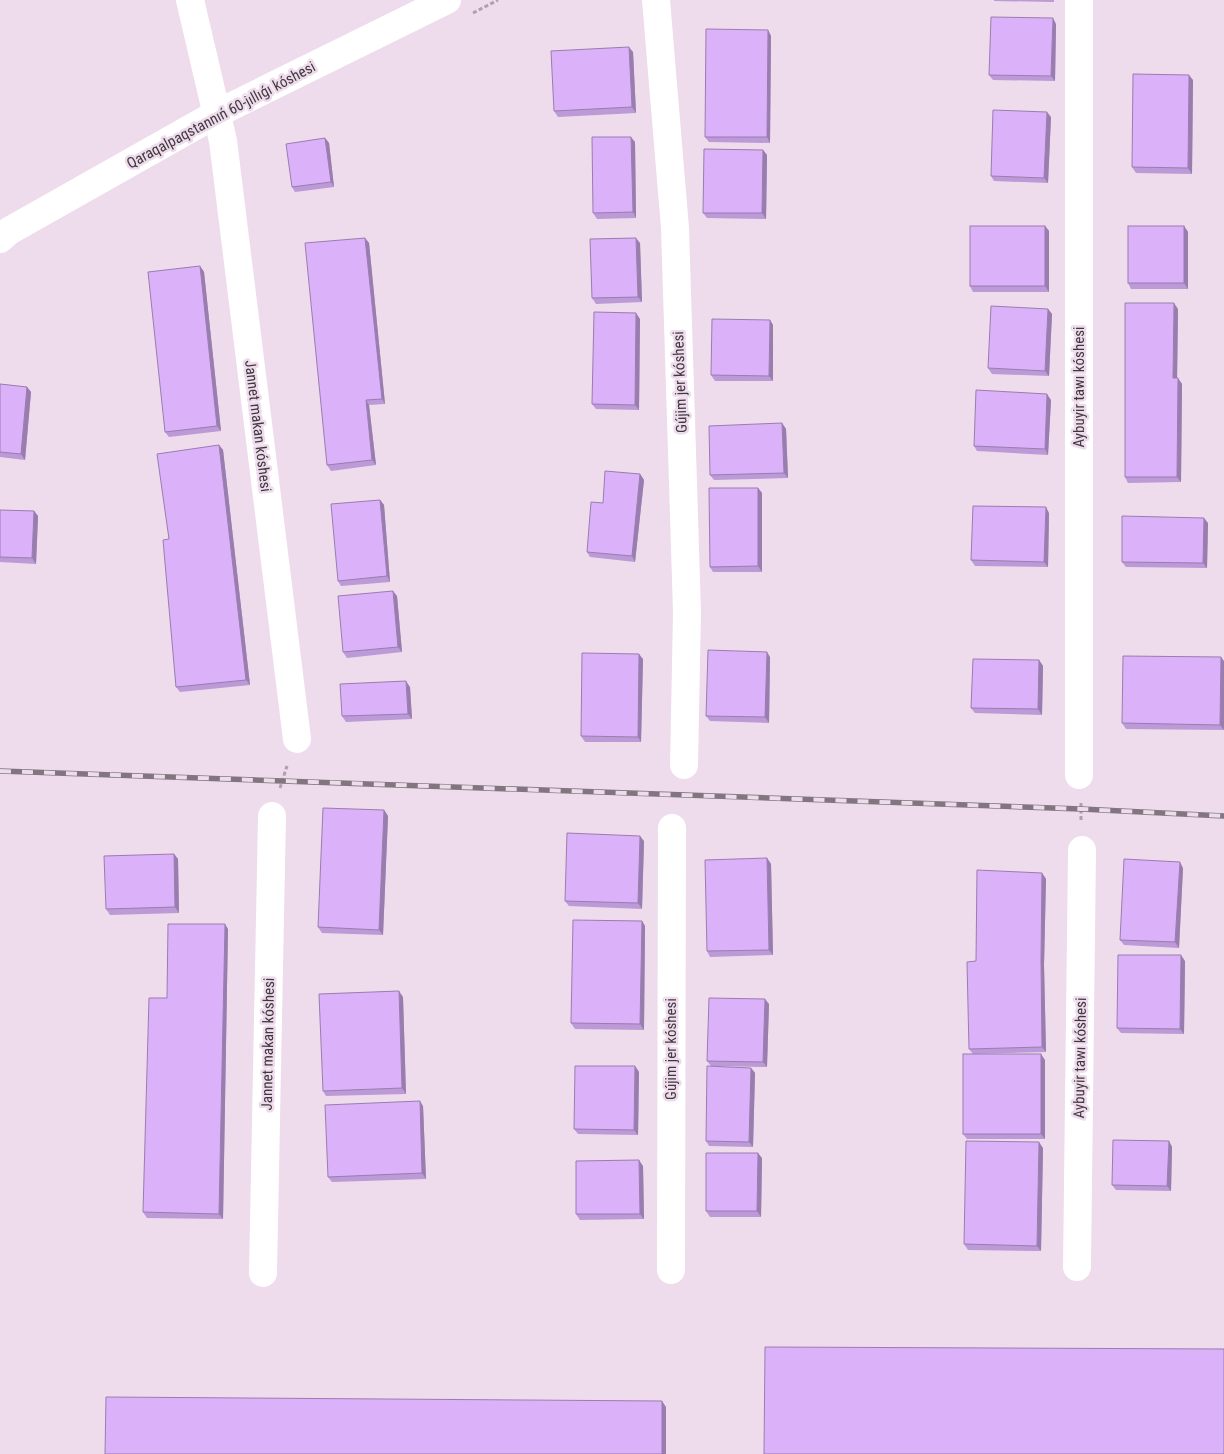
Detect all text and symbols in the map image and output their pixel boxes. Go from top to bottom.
street label: Qaraqalpaqstannıń 60-jıllıǵı kóshesi [124,58,318,172]
street label: Aybuyir tawı kóshesi [1070,327,1088,447]
street label: Gújim jer kóshesi [669,331,691,433]
street label: Jannet makan kóshesi [241,359,275,493]
street label: Jannet makan kóshesi [258,978,278,1110]
street label: Aybuyir tawı kóshesi [1070,997,1090,1119]
street label: Gújim jer kóshesi [662,998,680,1100]

